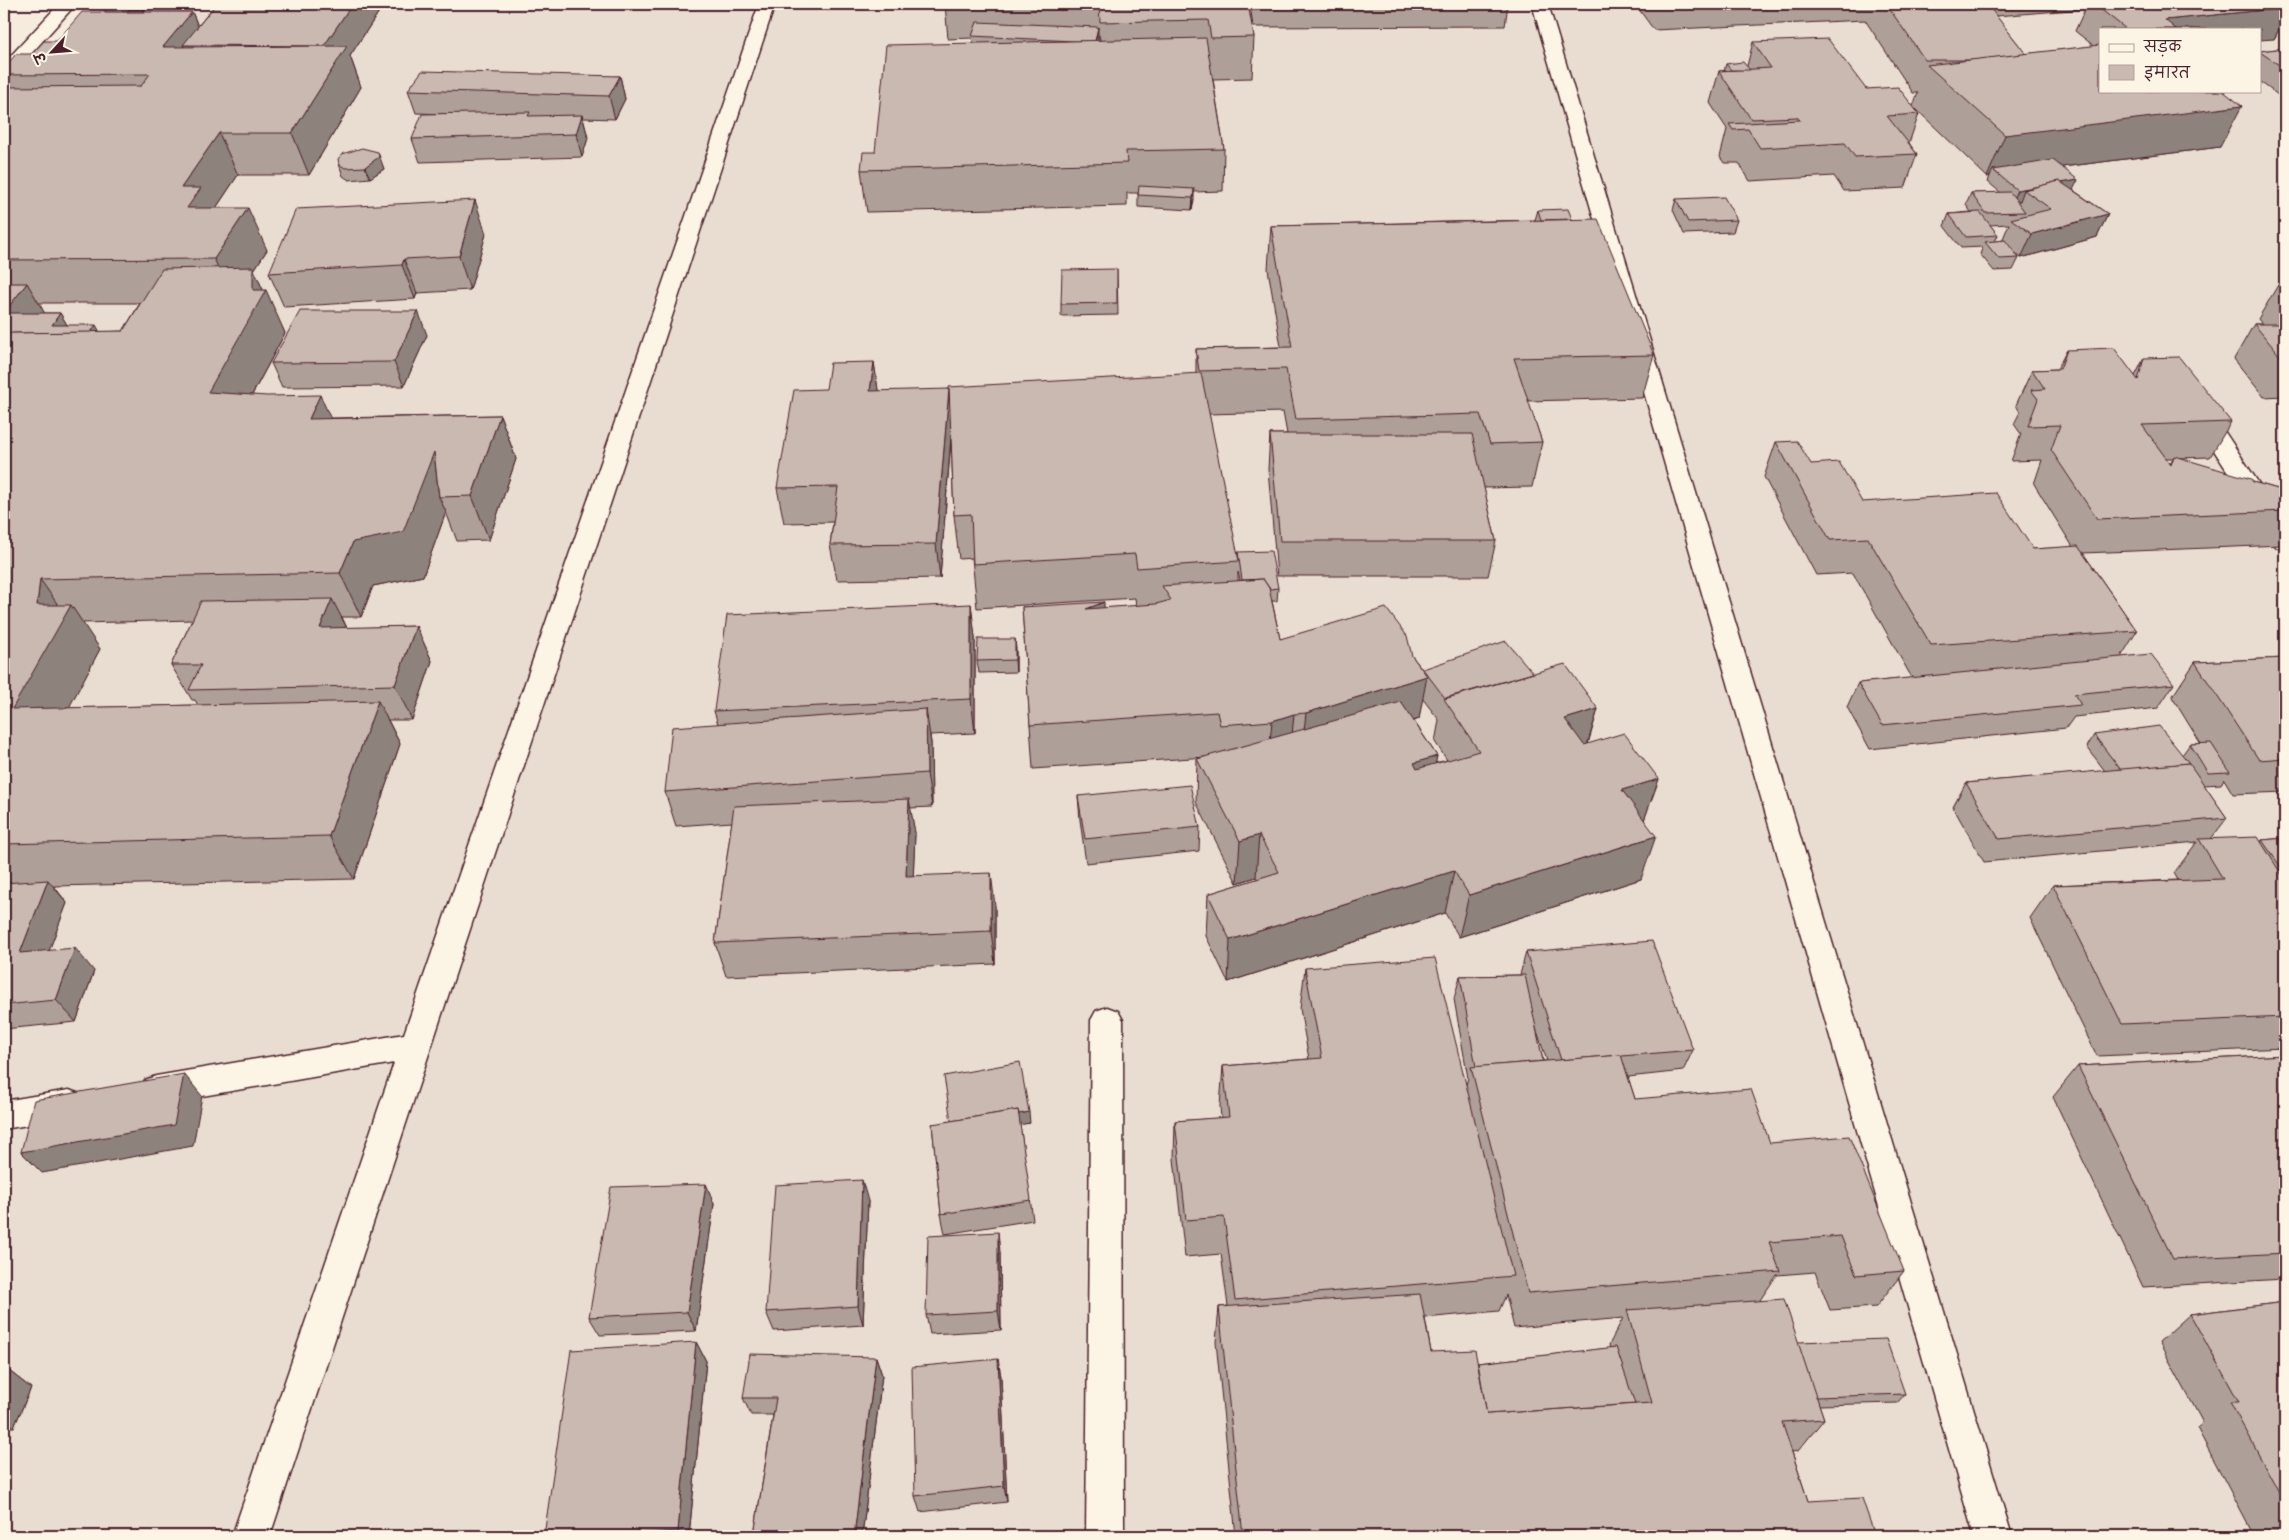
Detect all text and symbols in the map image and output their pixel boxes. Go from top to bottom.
north arrow [28,28,78,78]
legend [2099,28,2262,92]
text: सड़क [2143,38,2182,58]
text: उ [30,48,52,67]
text: इमारत [2144,64,2191,84]

